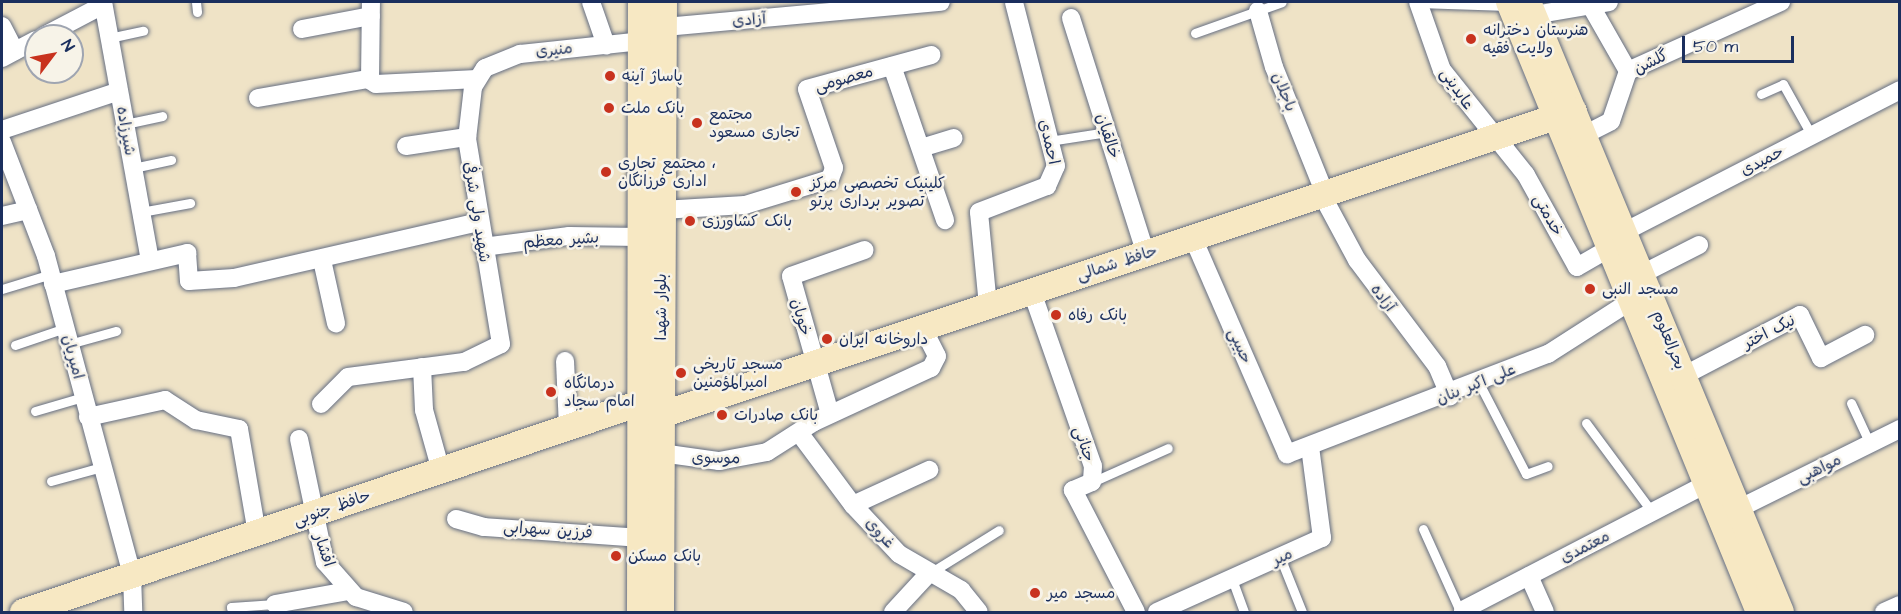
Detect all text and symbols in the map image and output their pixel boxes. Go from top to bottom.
street label: آزادی [731,9,767,31]
place label: هنرستان دخترانه ولایت فقیه [1483,20,1588,58]
north arrow [24,24,84,84]
scale bar [1685,24,1798,62]
marker: هنرستان دخترانه ولایت فقیه [1464,32,1478,46]
text: 50 m [1693,34,1738,59]
text: N [56,35,80,56]
street label: منیری [535,39,573,61]
street label: گلشن [1631,46,1671,78]
street label: معصومی [813,62,875,96]
street label: عابدینی [1436,64,1478,114]
place label: پاساژ آینه [622,66,683,86]
marker: پاساژ آینه [603,69,617,83]
street label: باجلان [1268,70,1300,114]
place label: بانک ملت [621,98,685,118]
marker: بانک ملت [602,101,616,115]
place label: مجتمع تجاری مسعود [709,104,799,142]
street label: شیرزاده [112,105,140,157]
street label: خالقیان [1092,111,1124,161]
marker: مجتمع تجاری مسعود [690,116,704,130]
street label: احمدی [1035,118,1063,166]
street label: حمیدی [1737,142,1787,180]
place label: مجتمع تجاری ، اداری فرزانگان [618,153,716,191]
street label: شهید ولی شرفی [460,160,494,264]
marker: مجتمع تجاری ، اداری فرزانگان [599,165,613,179]
place label: کلینیک تخصصی مرکز تصویر برداری پرتو [810,173,945,211]
marker: کلینیک تخصصی مرکز تصویر برداری پرتو [787,183,805,201]
street label: خدمتی [1529,191,1567,239]
place label: بانک کشاورزی [702,211,792,231]
marker: بانک کشاورزی [683,214,697,228]
street label: بشیر معظم [522,228,600,252]
street label: حافظ شمالی [1074,241,1160,285]
street label: بلوار شهدا [651,273,671,341]
place label: مسجد النبی [1602,279,1679,299]
street label: آزاده [1366,280,1400,316]
marker: مسجد النبی [1583,282,1597,296]
street label: خوبان [787,296,815,338]
place label: بانک رفاه [1068,305,1127,325]
marker: بانک رفاه [1049,308,1063,322]
street label: بحرالعلوم [1649,308,1689,372]
street label: نیک اختر [1740,311,1798,353]
street label: حبیبی [1224,325,1256,367]
place label: داروخانه ایران [839,329,928,349]
marker: داروخانه ایران [820,332,834,346]
street label: امیریان [58,333,88,381]
place label: مسجد تاریخی امیرالمؤمنین [693,354,783,392]
street label: علی اکبر بنان [1433,359,1519,409]
marker: مسجد تاریخی امیرالمؤمنین [674,366,688,380]
place label: درمانگاه امام سجاد [564,373,635,411]
marker: درمانگاه امام سجاد [542,383,560,401]
place label: بانک صادرات [734,405,818,425]
marker: بانک صادرات [715,408,729,422]
street label: جنانی [1069,424,1099,464]
street label: موسوی [691,448,741,468]
street label: مواهبی [1794,450,1844,488]
street label: حافظ جنوبی [291,486,373,530]
street label: غروی [861,514,899,552]
street label: فرزین سهرابی [503,517,593,543]
street label: معتمدی [1557,526,1613,568]
street label: افشار [309,531,339,569]
street label: میر [1269,544,1295,570]
place label: بانک مسکن [628,546,701,566]
marker: بانک مسکن [609,549,623,563]
place label: مسجد میر [1047,583,1115,603]
marker: مسجد میر [1028,586,1042,600]

